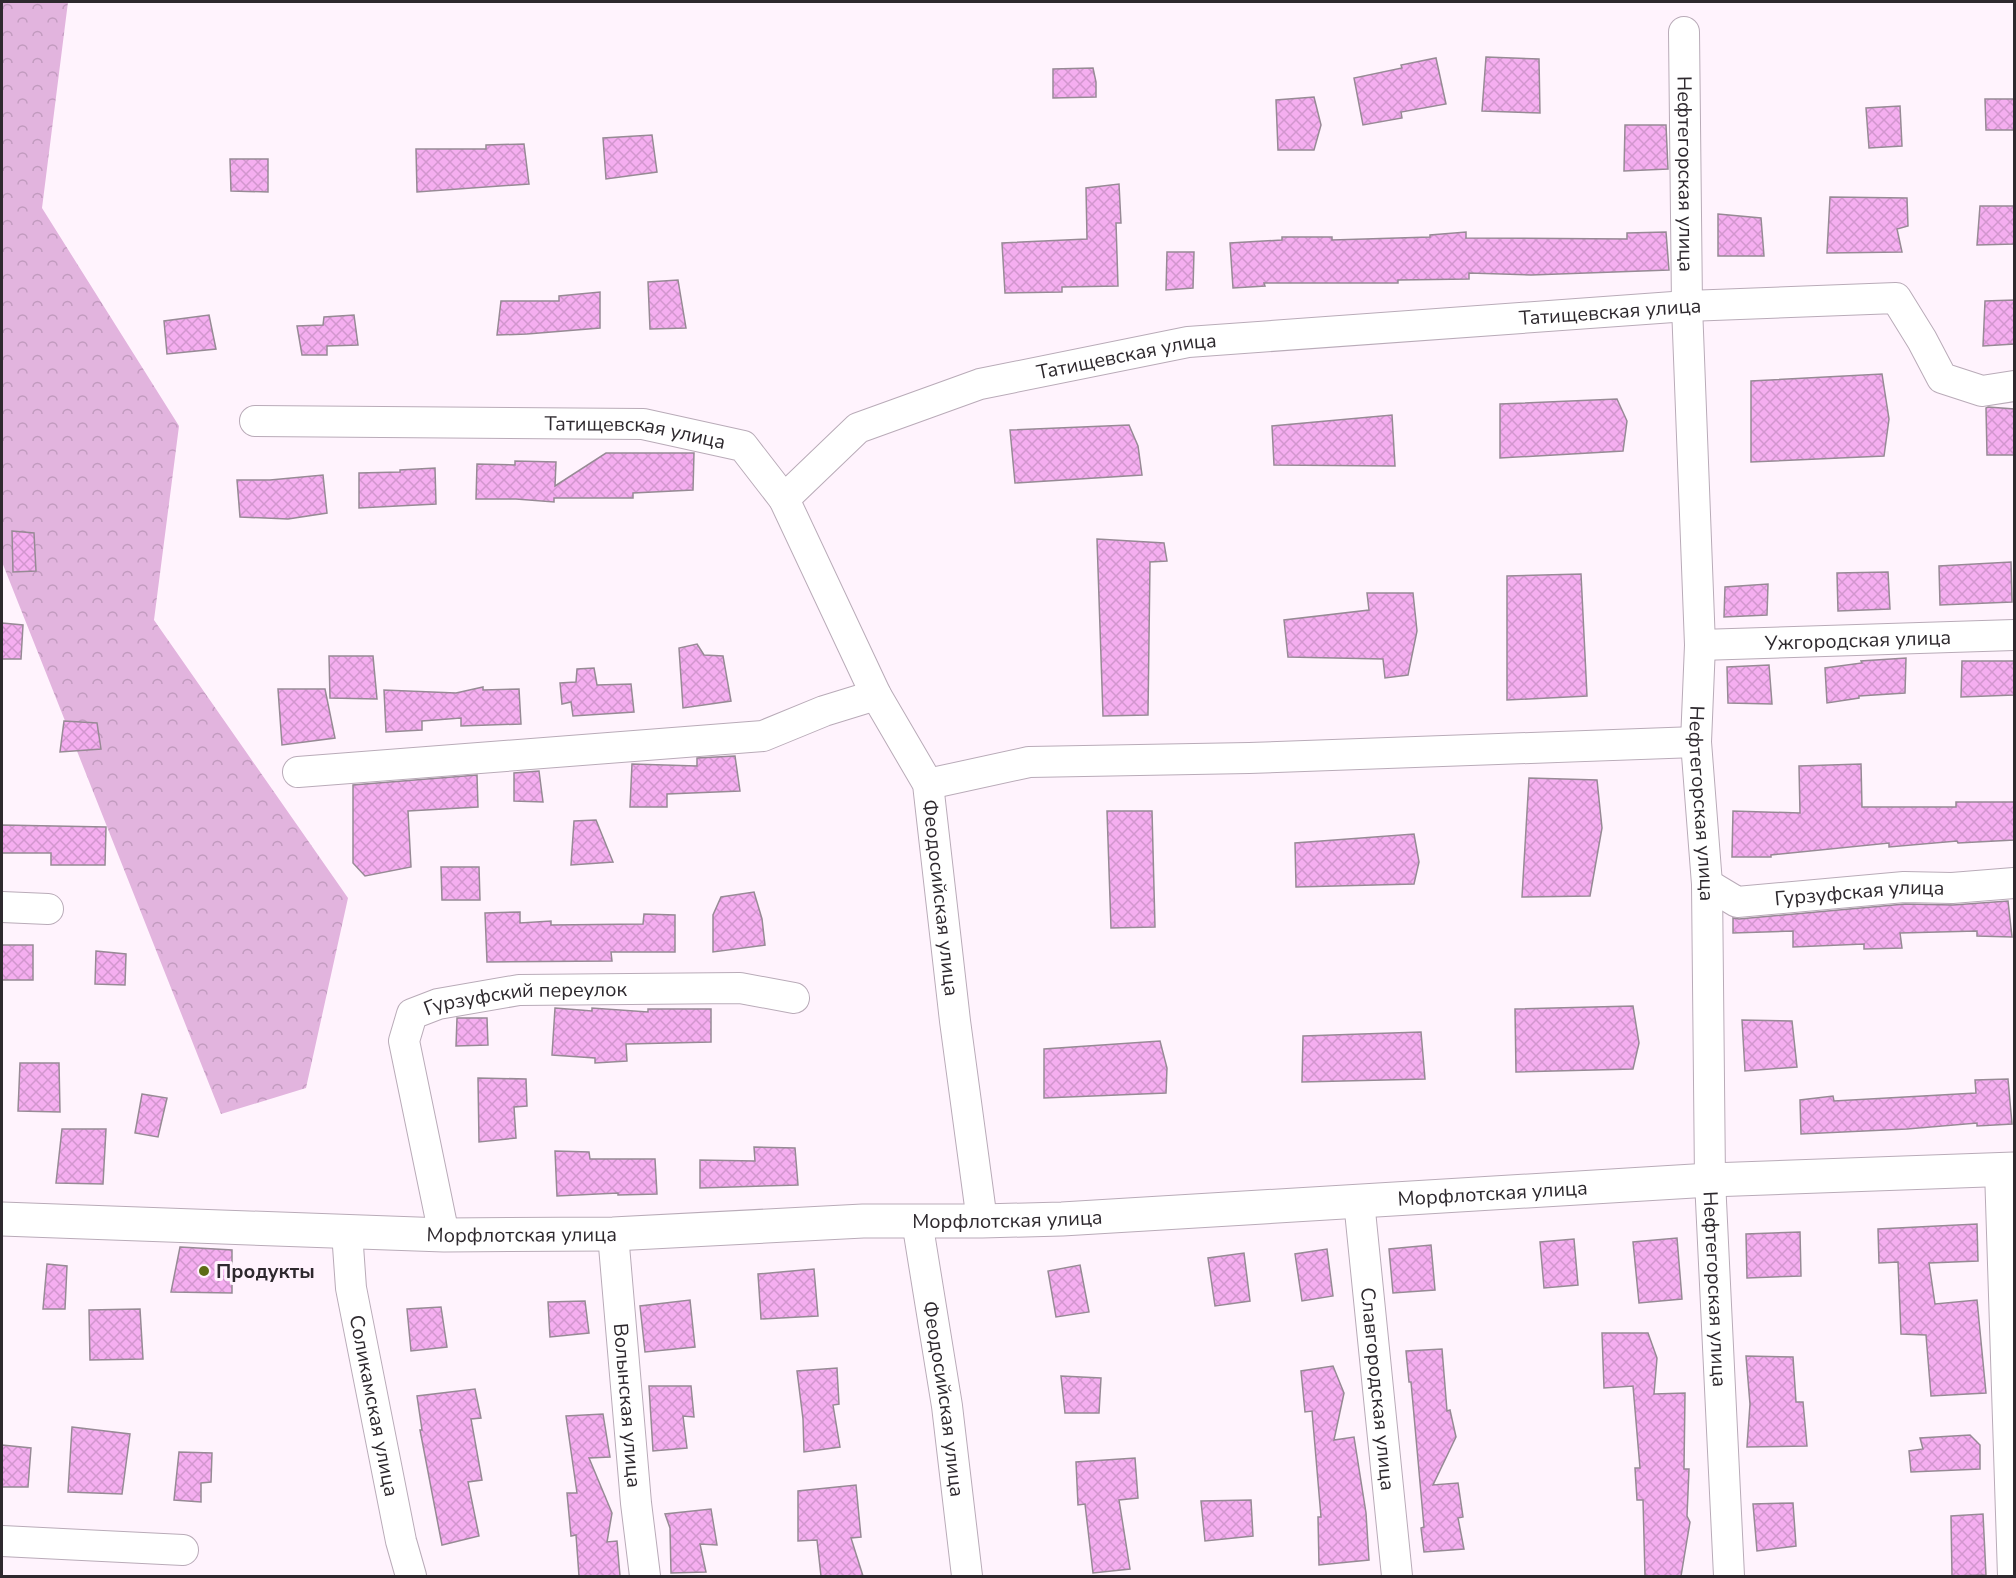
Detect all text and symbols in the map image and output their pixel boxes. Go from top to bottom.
street label: Нефтегорская улица [1671,76,1700,272]
street label: Татищевская улица [1518,292,1702,332]
street label: Татищевская улица [1034,326,1217,386]
street label: Татищевская улица [545,410,728,455]
street label: Ужгородская улица [1763,624,1951,656]
street label: Нефтегорская улица [1682,705,1721,901]
street label: Феодосийская улица [916,798,966,997]
street label: Гурзуфская улица [1774,873,1945,912]
street label: Гурзуфский переулок [420,976,628,1022]
street label: Морфлотская улица [1397,1174,1588,1212]
street label: Нефтегорская улица [1697,1191,1733,1388]
street label: Морфлотская улица [912,1203,1103,1235]
street label: Морфлотская улица [426,1220,617,1249]
place label: Продукты [216,1258,315,1285]
marker: Продукты [197,1264,211,1278]
street label: Славгородская улица [1354,1286,1402,1492]
street label: Феодосийская улица [917,1299,971,1498]
street label: Соликамская улица [343,1312,405,1499]
street label: Волынская улица [607,1322,648,1489]

